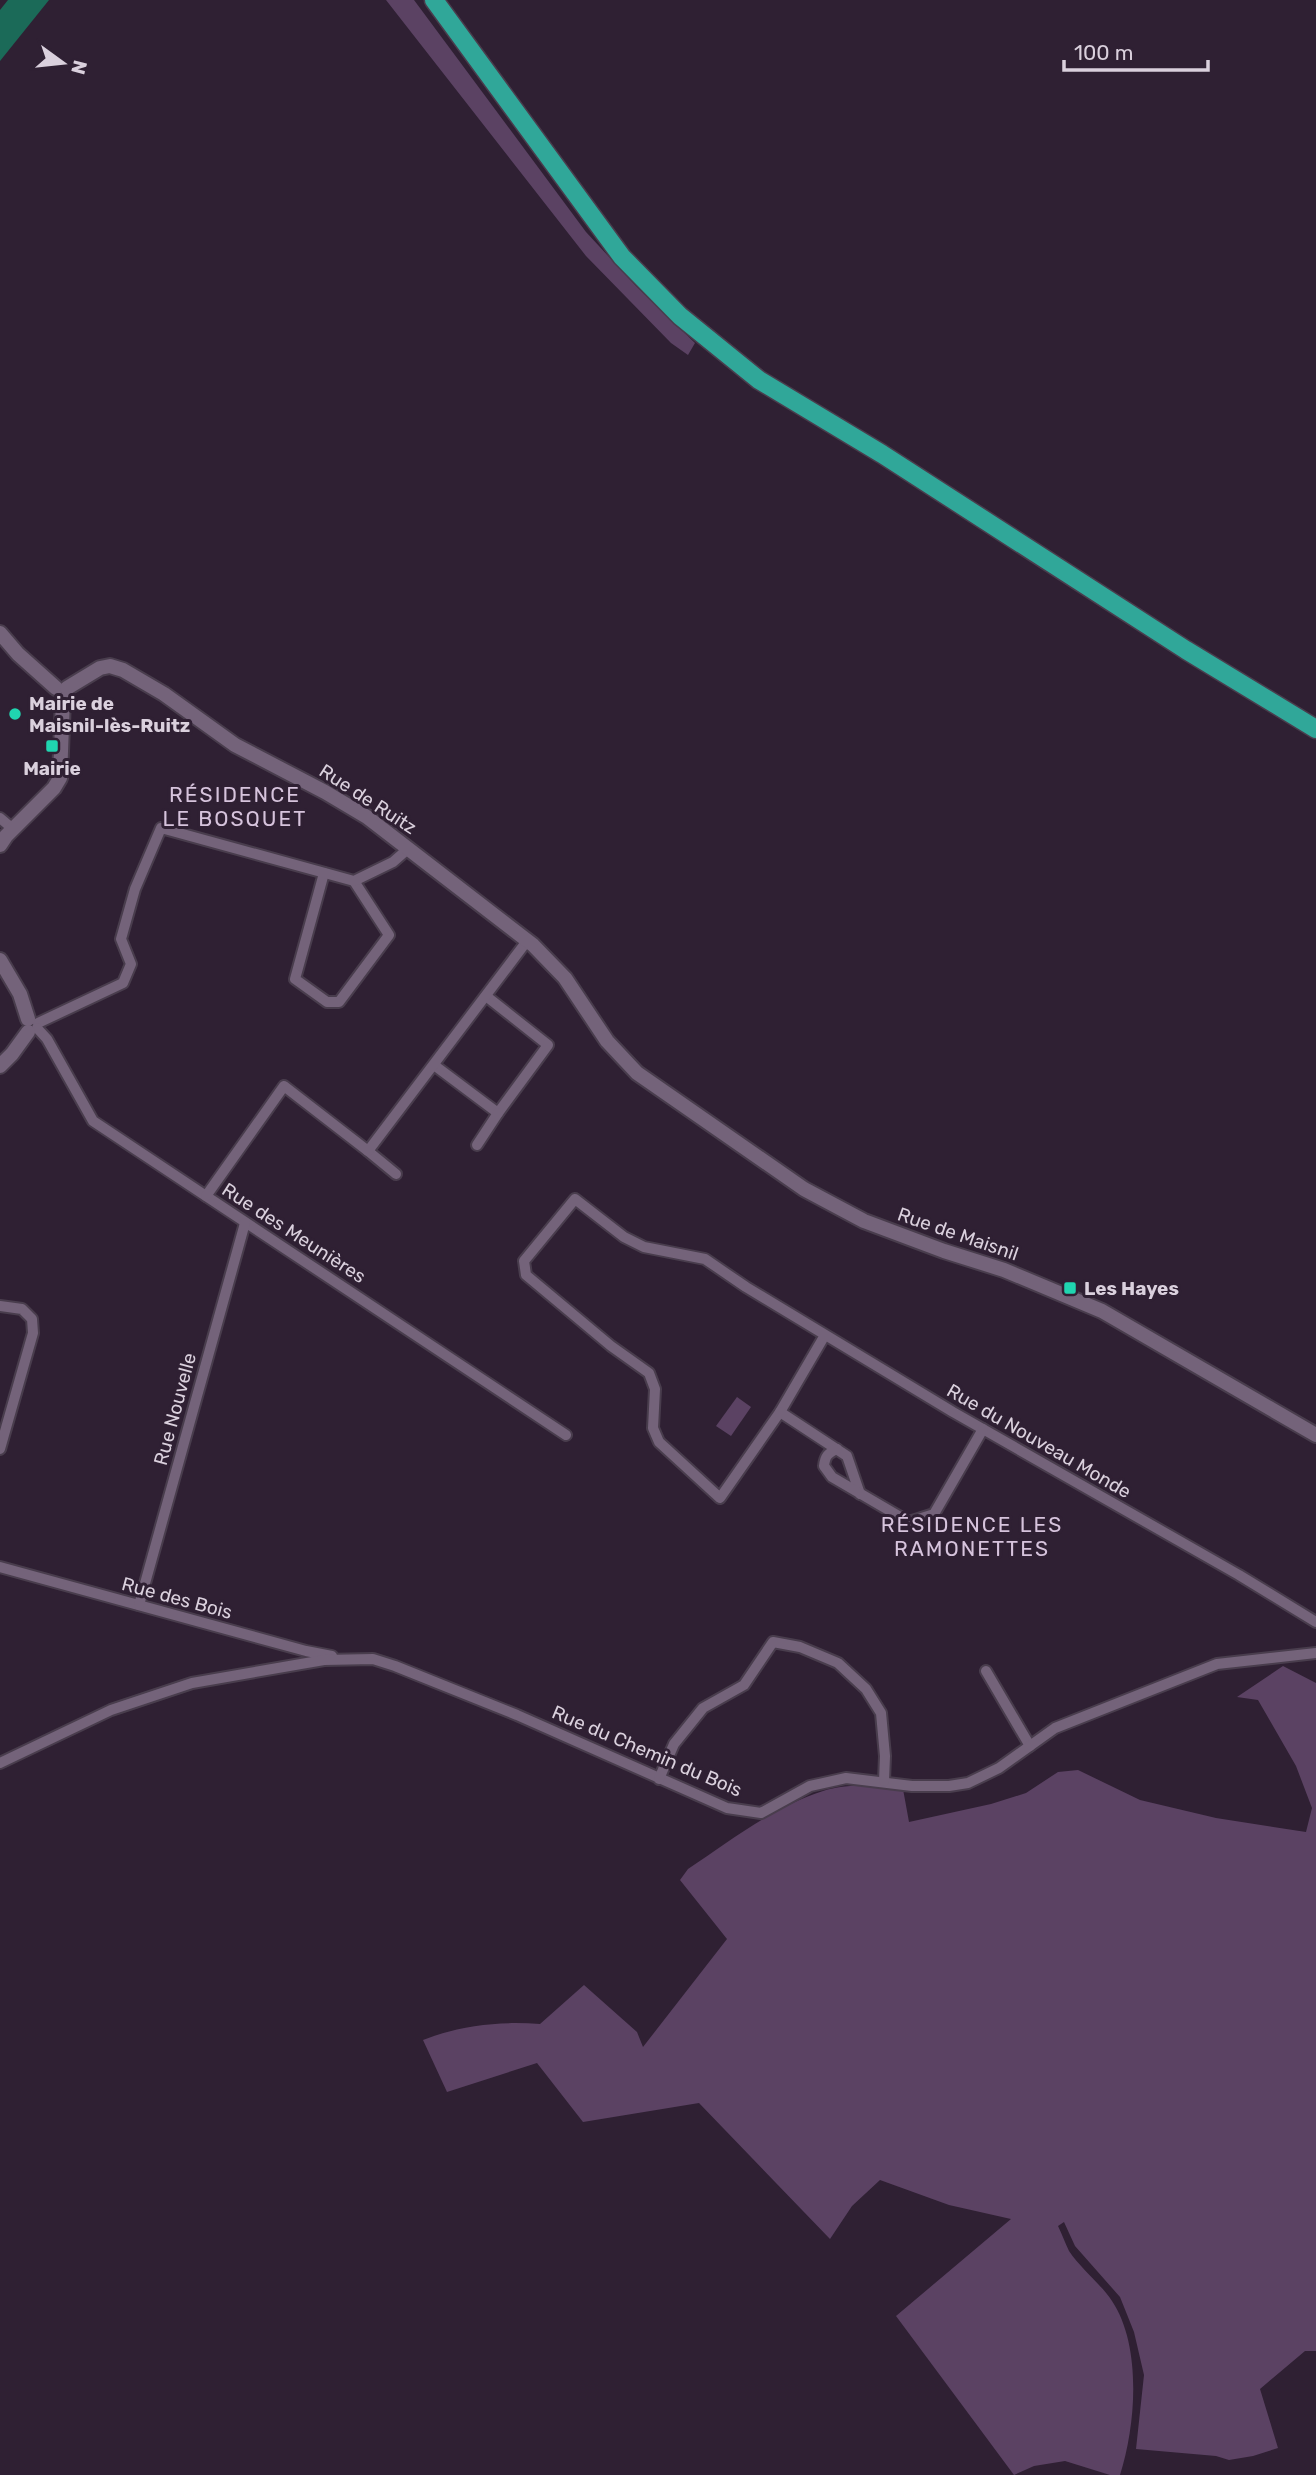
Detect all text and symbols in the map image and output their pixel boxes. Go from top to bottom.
north arrow [28,28,98,98]
scale bar [1064,28,1208,72]
text: 100 m [1074,40,1133,65]
text: N [66,58,92,77]
place label: Mairie de Maisnil-lès-Ruitz [29,692,190,737]
marker: Mairie de Maisnil-lès-Ruitz [7,706,23,722]
marker: Mairie [44,738,60,754]
place label: Mairie [23,757,81,780]
street label: Rue de Ruitz [315,759,421,839]
district label: RÉSIDENCE LE BOSQUET [163,782,307,831]
street label: Rue des Meunières [218,1178,370,1288]
street label: Rue de Maisnil [895,1203,1021,1265]
place label: Les Hayes [1084,1277,1179,1300]
marker: Les Hayes [1062,1280,1078,1296]
street label: Rue Nouvelle [149,1350,201,1468]
street label: Rue du Nouveau Monde [943,1379,1135,1503]
district label: RÉSIDENCE LES RAMONETTES [881,1512,1063,1561]
street label: Rue des Bois [119,1572,235,1624]
street label: Rue du Chemin du Bois [548,1700,746,1802]

